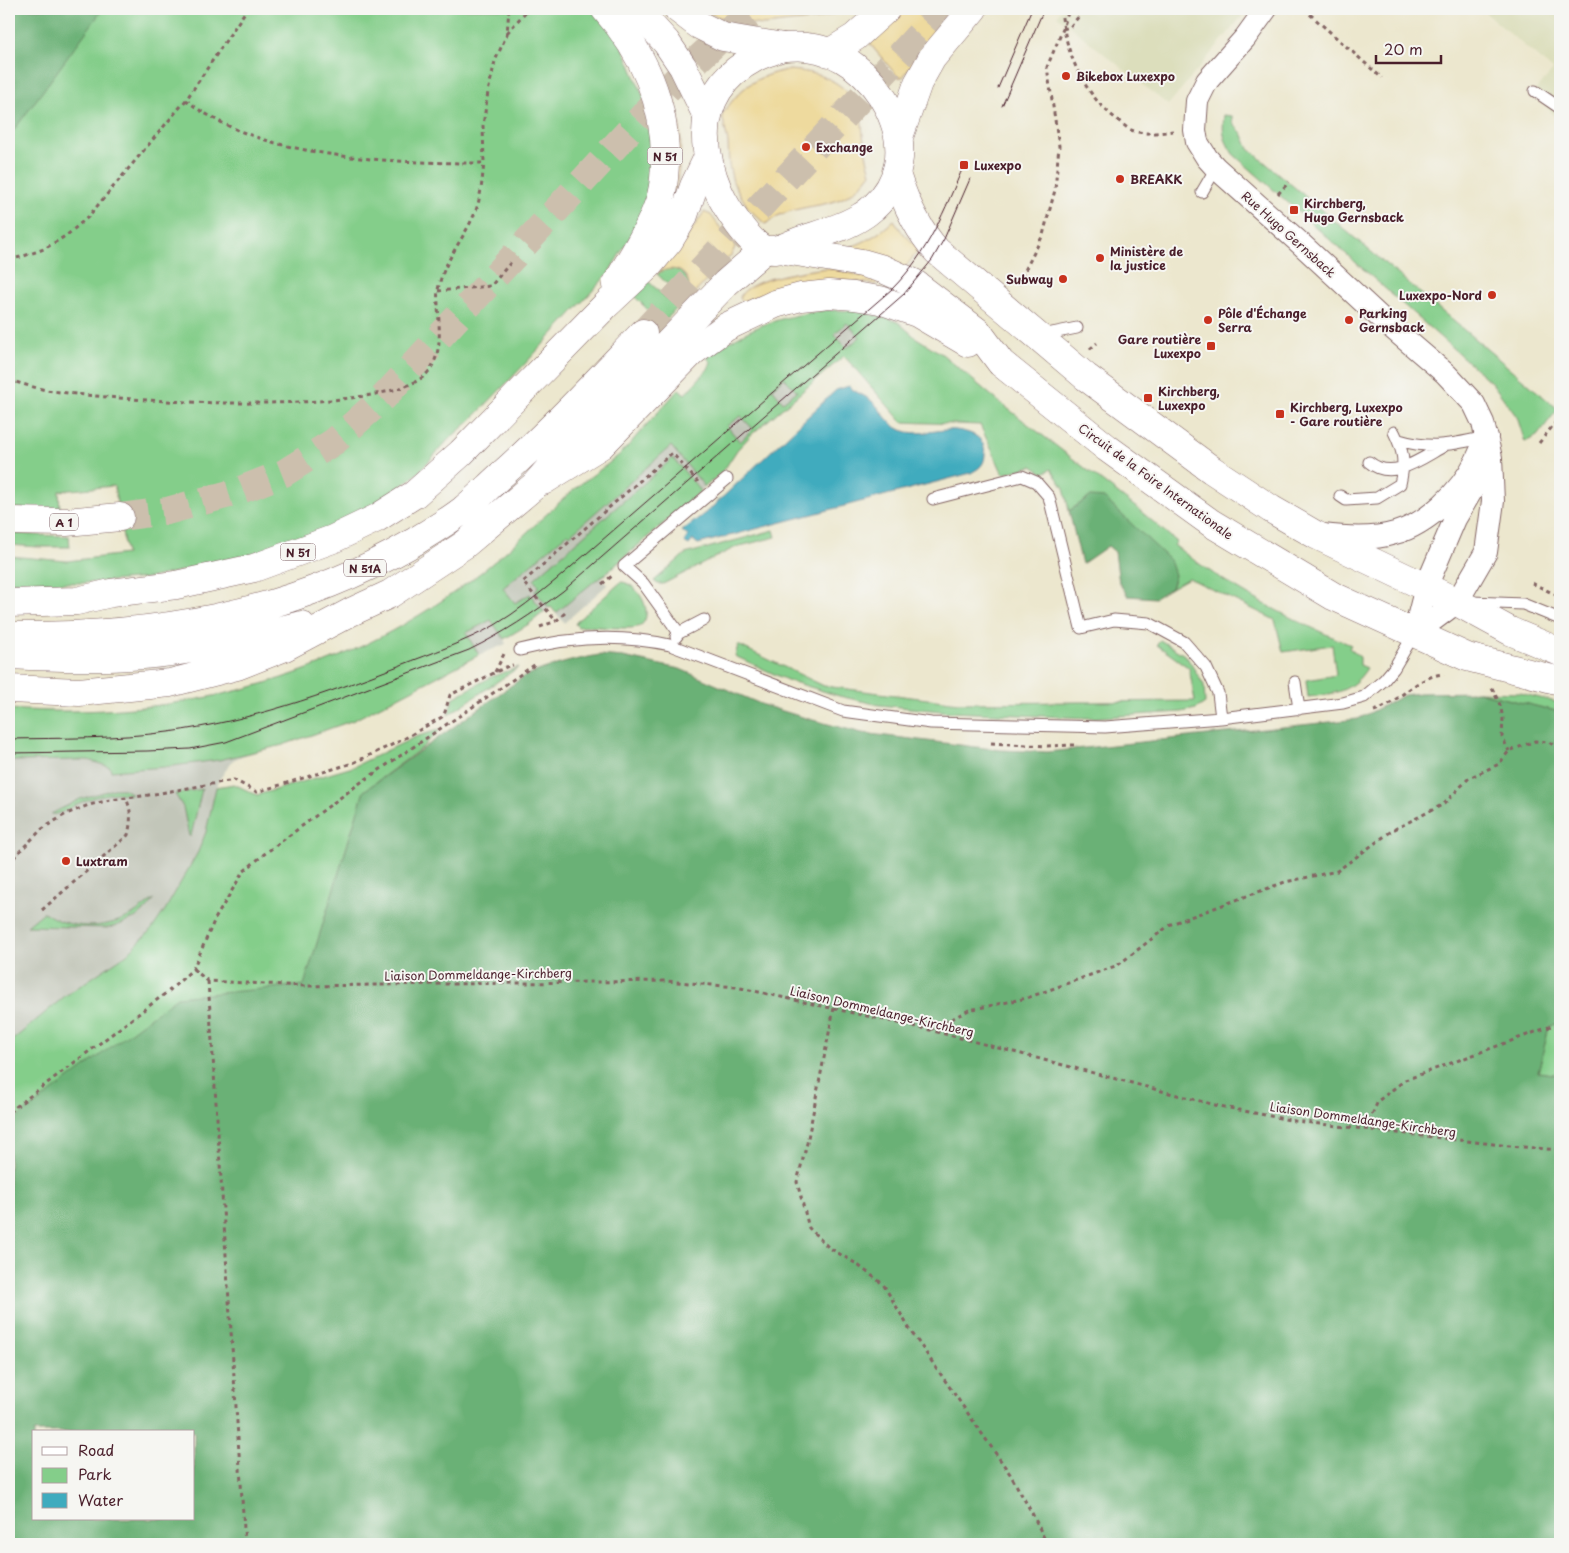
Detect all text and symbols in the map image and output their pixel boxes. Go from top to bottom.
scale bar [1376,32,1442,64]
text: 20 m [1384,37,1423,60]
place label: Bikebox Luxexpo [1076,67,1175,85]
marker: Bikebox Luxexpo [1060,70,1072,82]
place label: Exchange [816,138,873,156]
marker: Exchange [800,141,812,153]
road number: N 51 [648,148,682,164]
place label: Luxexpo [974,156,1021,174]
marker: Luxexpo [958,159,970,171]
place label: BREAKK [1130,170,1182,188]
marker: BREAKK [1114,173,1126,185]
street label: Rue Hugo Gernsback [1238,187,1340,281]
place label: Kirchberg, Hugo Gernsback [1304,194,1404,226]
marker: Kirchberg, Hugo Gernsback [1288,204,1300,216]
place label: Ministère de la justice [1110,242,1183,274]
marker: Ministère de la justice [1094,252,1106,264]
place label: Subway [1006,270,1053,288]
marker: Subway [1057,273,1069,285]
place label: Luxexpo-Nord [1399,286,1482,304]
marker: Luxexpo-Nord [1486,289,1498,301]
place label: Pôle d'Échange Serra [1218,304,1307,336]
place label: Parking Gernsback [1359,304,1425,336]
marker: Pôle d'Échange Serra [1202,314,1214,326]
marker: Parking Gernsback [1343,314,1355,326]
place label: Gare routière Luxexpo [1118,330,1201,362]
marker: Gare routière Luxexpo [1205,340,1217,352]
place label: Kirchberg, Luxexpo [1158,382,1220,414]
marker: Kirchberg, Luxexpo [1142,392,1154,404]
place label: Kirchberg, Luxexpo - Gare routière [1290,398,1403,430]
marker: Kirchberg, Luxexpo - Gare routière [1274,408,1286,420]
street label: Circuit de la Foire Internationale [1075,419,1237,544]
road number: A 1 [50,514,78,530]
road number: N 51 [280,544,316,560]
road number: N 51A [344,560,386,576]
place label: Luxtram [76,852,128,870]
marker: Luxtram [60,855,72,867]
street label: Liaison Dommeldange-Kirchberg [384,963,572,985]
street label: Liaison Dommeldange-Kirchberg [788,981,976,1041]
street label: Liaison Dommeldange-Kirchberg [1269,1097,1457,1141]
legend [32,1430,195,1520]
text: Road [78,1438,114,1461]
text: Park [78,1462,112,1485]
text: Water [78,1488,123,1511]

